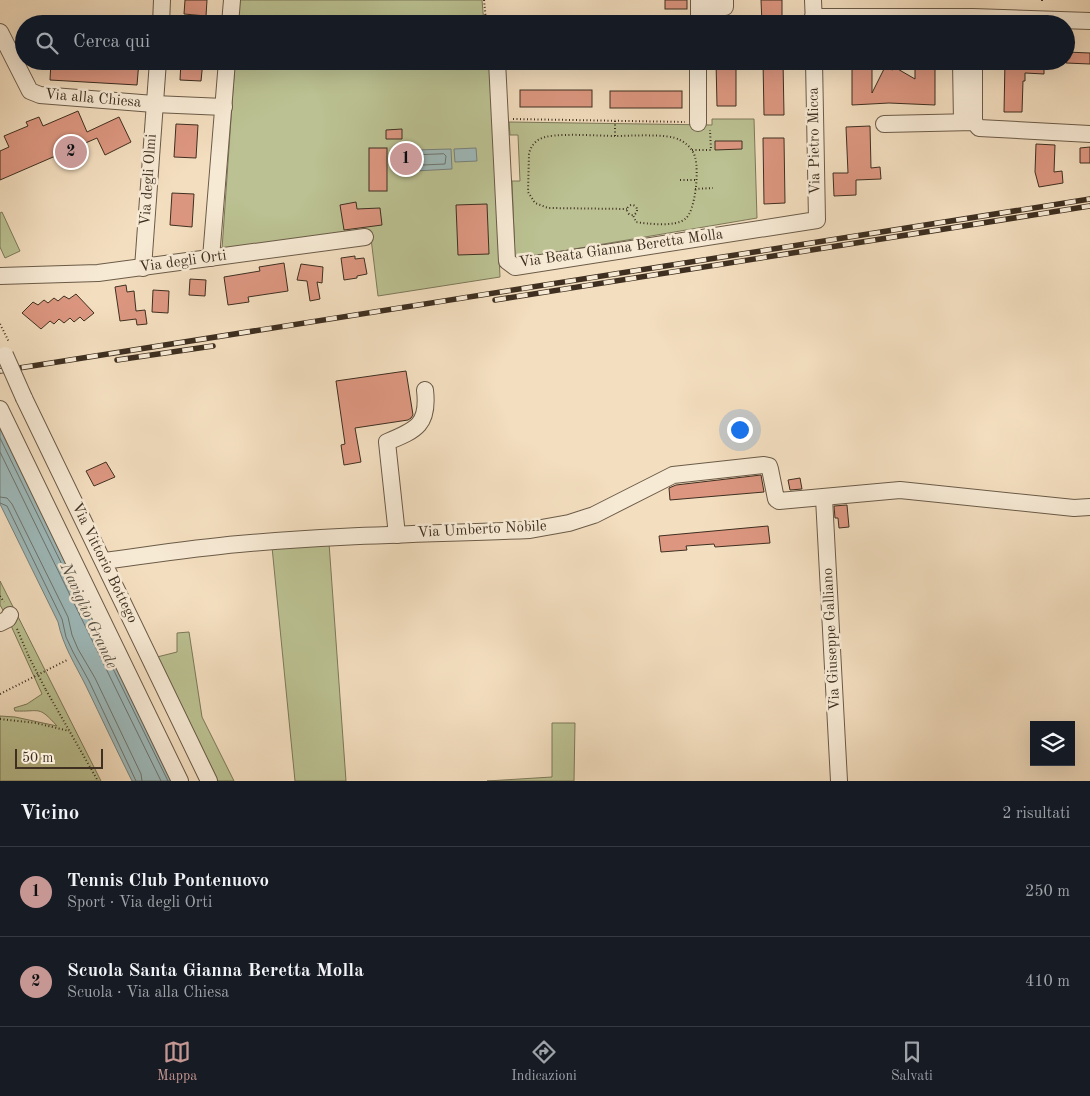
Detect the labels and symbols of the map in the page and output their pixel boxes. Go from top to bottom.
street label: Via Pietro Micca [807,86,823,195]
street label: Via alla Chiesa [44,87,142,111]
pin: 2 [55,133,87,171]
street label: Via degli Olmi [138,133,160,227]
pin: 1 [390,140,422,178]
street label: Via Beata Gianna Beretta Molla [518,227,725,271]
street label: Via degli Orti [139,248,227,276]
your location [727,417,753,443]
street label: Via Vittorio Bottego [68,500,140,626]
street label: Via Umberto Nobile [417,519,547,541]
water label: Naviglio Grande [56,560,120,672]
street label: Via Giuseppe Galliano [821,567,843,711]
scale bar [15,746,102,769]

